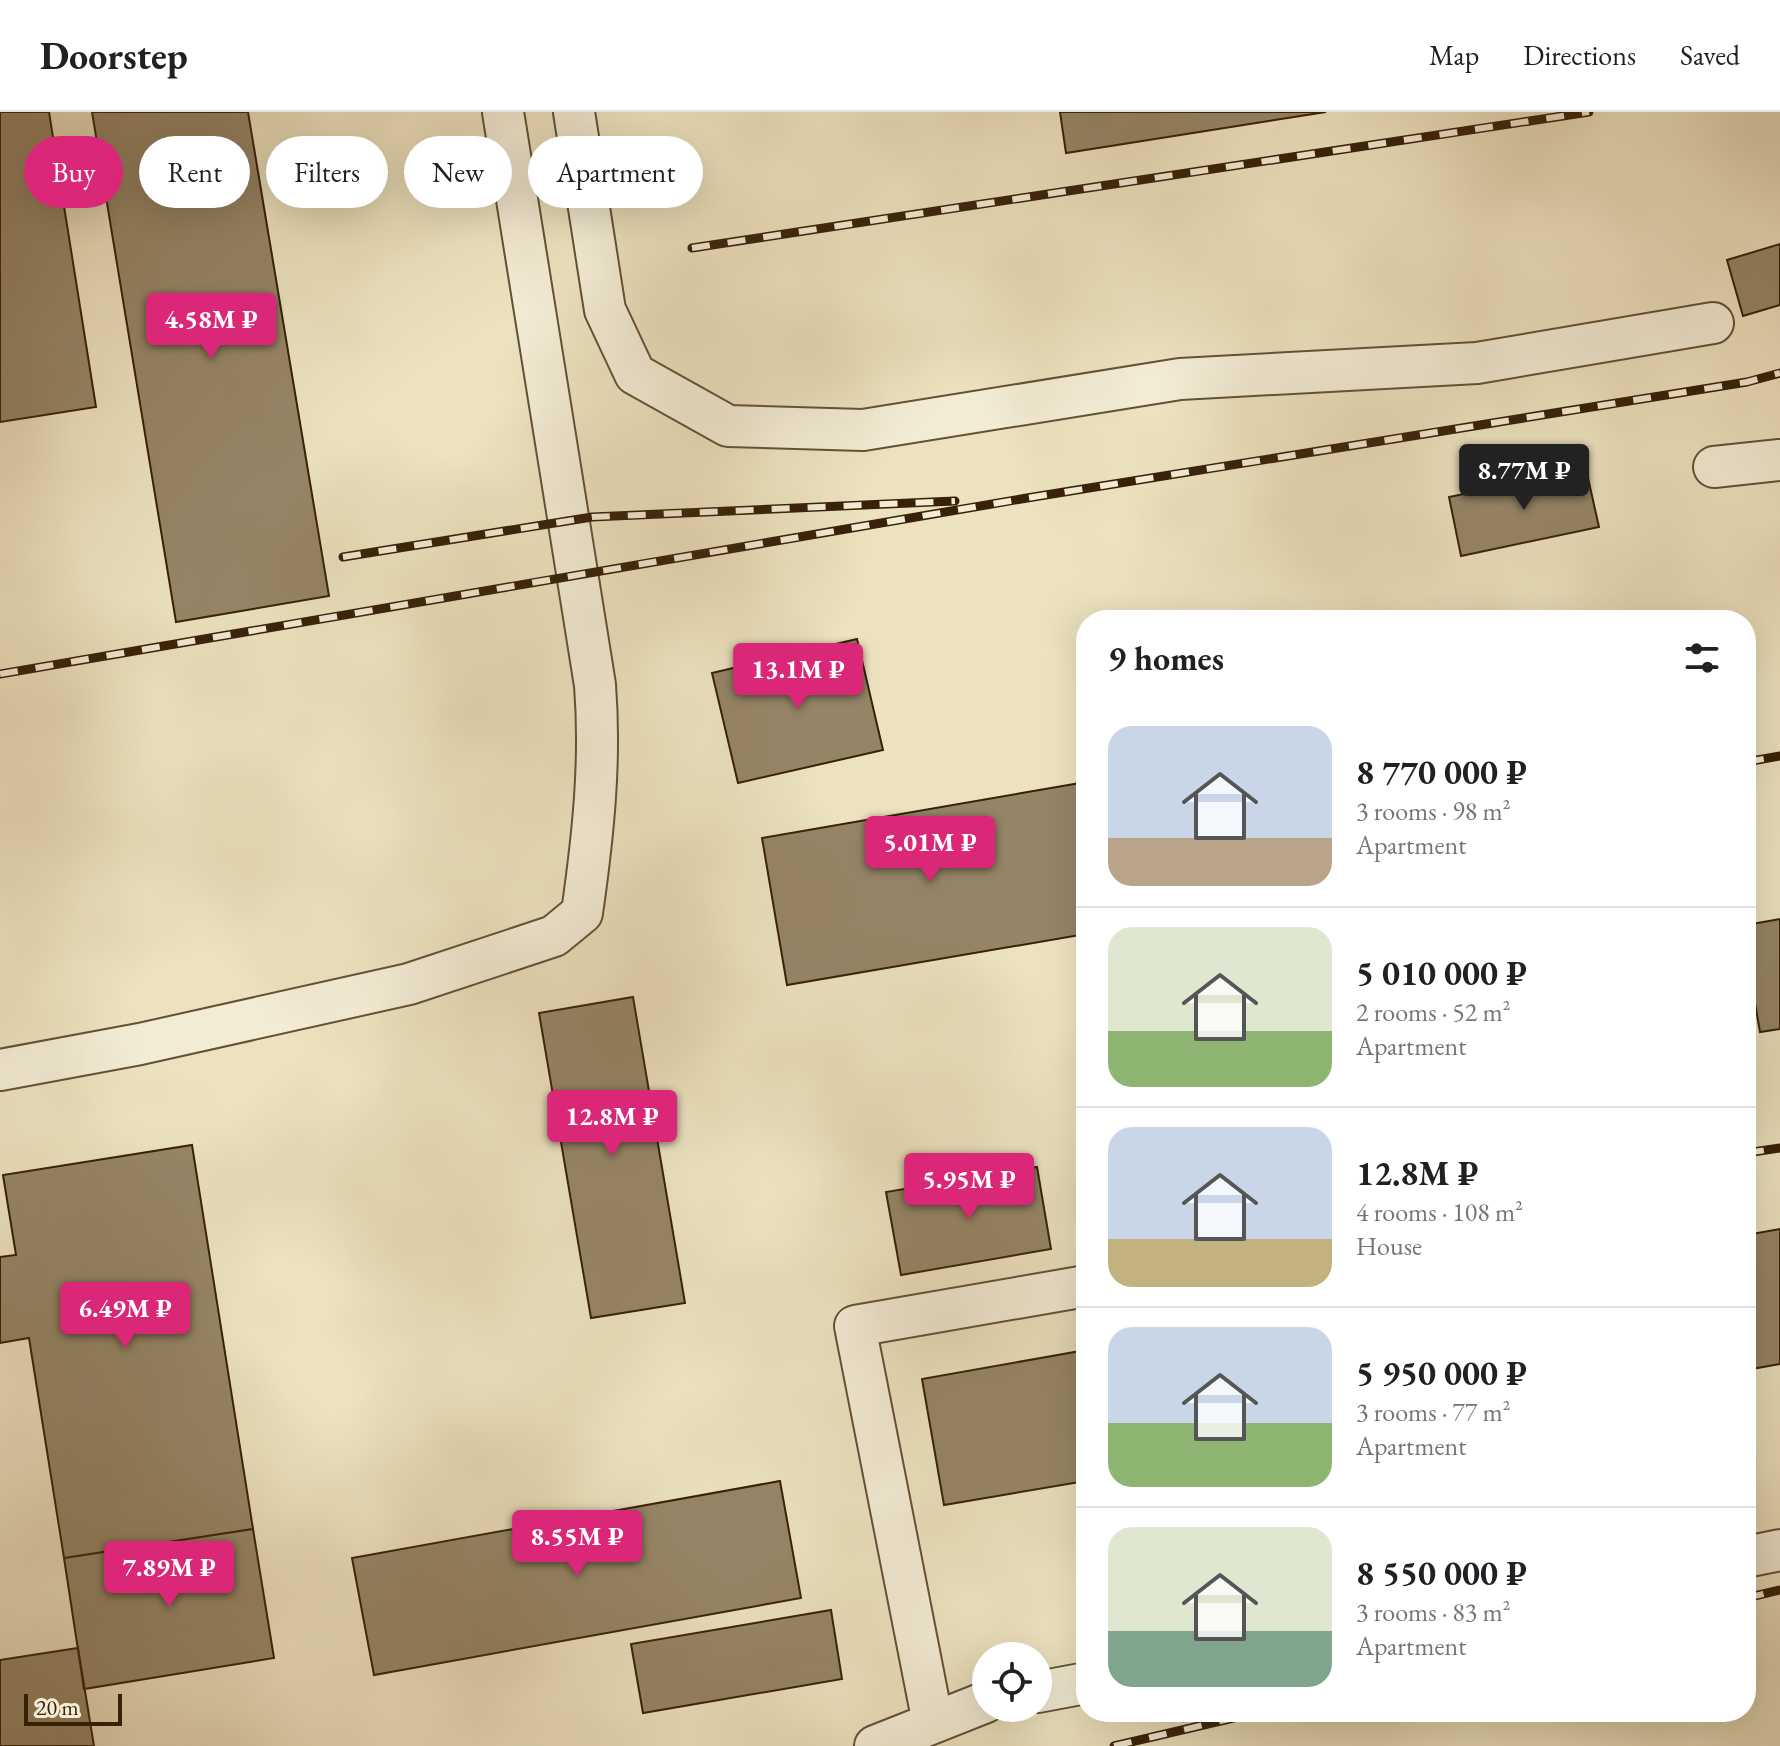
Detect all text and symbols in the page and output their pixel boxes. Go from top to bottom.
text: Doorstep [40,31,188,80]
text: Map [1429,37,1479,73]
text: Directions [1523,37,1636,73]
text: Saved [1680,37,1740,73]
chip: Buy [24,136,123,208]
chip: Rent [139,136,250,208]
chip: Filters [266,136,388,208]
chip: New [404,136,512,208]
chip: Apartment [528,136,703,208]
pin: 4.58M ₽ [137,293,285,361]
text: 4.58M ₽ [164,302,258,336]
pin: 8.77M ₽ [1450,444,1598,512]
text: 8.77M ₽ [1477,453,1571,487]
text: 9 homes [1108,636,1224,680]
icon: filters [1680,636,1724,680]
pin: 13.1M ₽ [724,643,872,711]
text: 13.1M ₽ [751,652,845,686]
text: 8 770 000 ₽ [1356,750,1527,794]
icon: home [1172,758,1268,854]
text: 3 rooms · 98 m² [1356,794,1511,828]
pin: 5.01M ₽ [856,816,1004,884]
text: 5.01M ₽ [883,825,977,859]
text: Apartment [1356,828,1466,862]
text: 5 010 000 ₽ [1356,951,1527,995]
icon: home [1172,959,1268,1055]
text: 2 rooms · 52 m² [1356,995,1511,1029]
text: Apartment [1356,1029,1466,1063]
pin: 12.8M ₽ [538,1090,686,1158]
text: 12.8M ₽ [565,1099,659,1133]
text: 12.8M ₽ [1356,1151,1479,1195]
pin: 5.95M ₽ [895,1153,1043,1221]
icon: home [1172,1159,1268,1255]
text: 5.95M ₽ [922,1162,1016,1196]
text: 4 rooms · 108 m² [1356,1195,1523,1229]
text: House [1356,1229,1422,1263]
pin: 6.49M ₽ [51,1282,199,1350]
text: 6.49M ₽ [78,1291,172,1325]
text: 5 950 000 ₽ [1356,1351,1527,1395]
icon: home [1172,1359,1268,1455]
text: 3 rooms · 77 m² [1356,1395,1511,1429]
text: Apartment [1356,1429,1466,1463]
pin: 8.55M ₽ [503,1510,651,1578]
text: 8.55M ₽ [530,1519,624,1553]
pin: 7.89M ₽ [95,1541,243,1609]
text: 7.89M ₽ [122,1550,216,1584]
text: 8 550 000 ₽ [1356,1551,1527,1595]
icon: home [1172,1559,1268,1655]
text: 3 rooms · 83 m² [1356,1595,1511,1629]
text: Apartment [1356,1629,1466,1663]
map controls [972,1642,1052,1722]
button: locate [972,1642,1052,1722]
scale bar [24,1690,122,1726]
text: 20 m [36,1693,79,1722]

